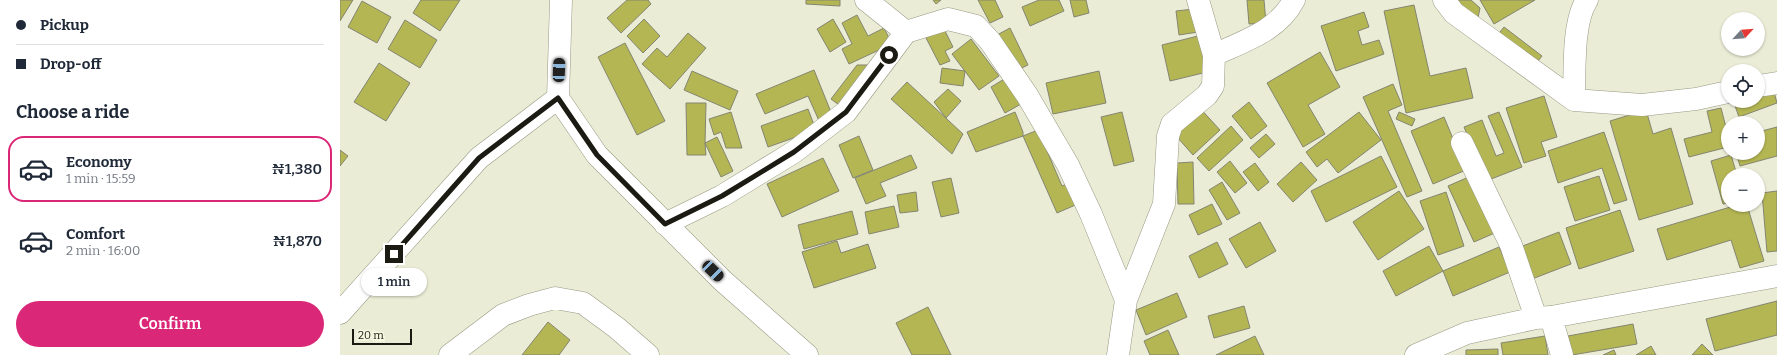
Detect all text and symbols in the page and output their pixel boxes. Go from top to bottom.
north arrow [1721,12,1765,56]
map controls [1721,12,1765,212]
text: Pickup [40,16,89,34]
route start [880,46,898,64]
text: Drop-off [40,55,101,73]
car [553,58,565,82]
button: locate [1721,64,1765,108]
text: Choose a ride [16,101,129,123]
button: + [1721,116,1765,160]
icon: car [18,151,54,187]
text: Economy [66,153,132,171]
text: ₦1,380 [271,160,322,178]
button: − [1721,168,1765,212]
text: 1 min · 15:59 [66,171,136,186]
icon: car [18,223,54,259]
text: Comfort [66,225,125,243]
text: ₦1,870 [272,232,322,250]
text: 2 min · 16:00 [66,243,140,258]
route end [385,245,403,263]
car [700,258,726,284]
callout: 1 min [361,268,427,296]
text: 1 min [378,274,410,289]
button: Confirm [16,301,324,347]
scale bar [352,327,412,346]
text: 20 m [358,329,384,342]

